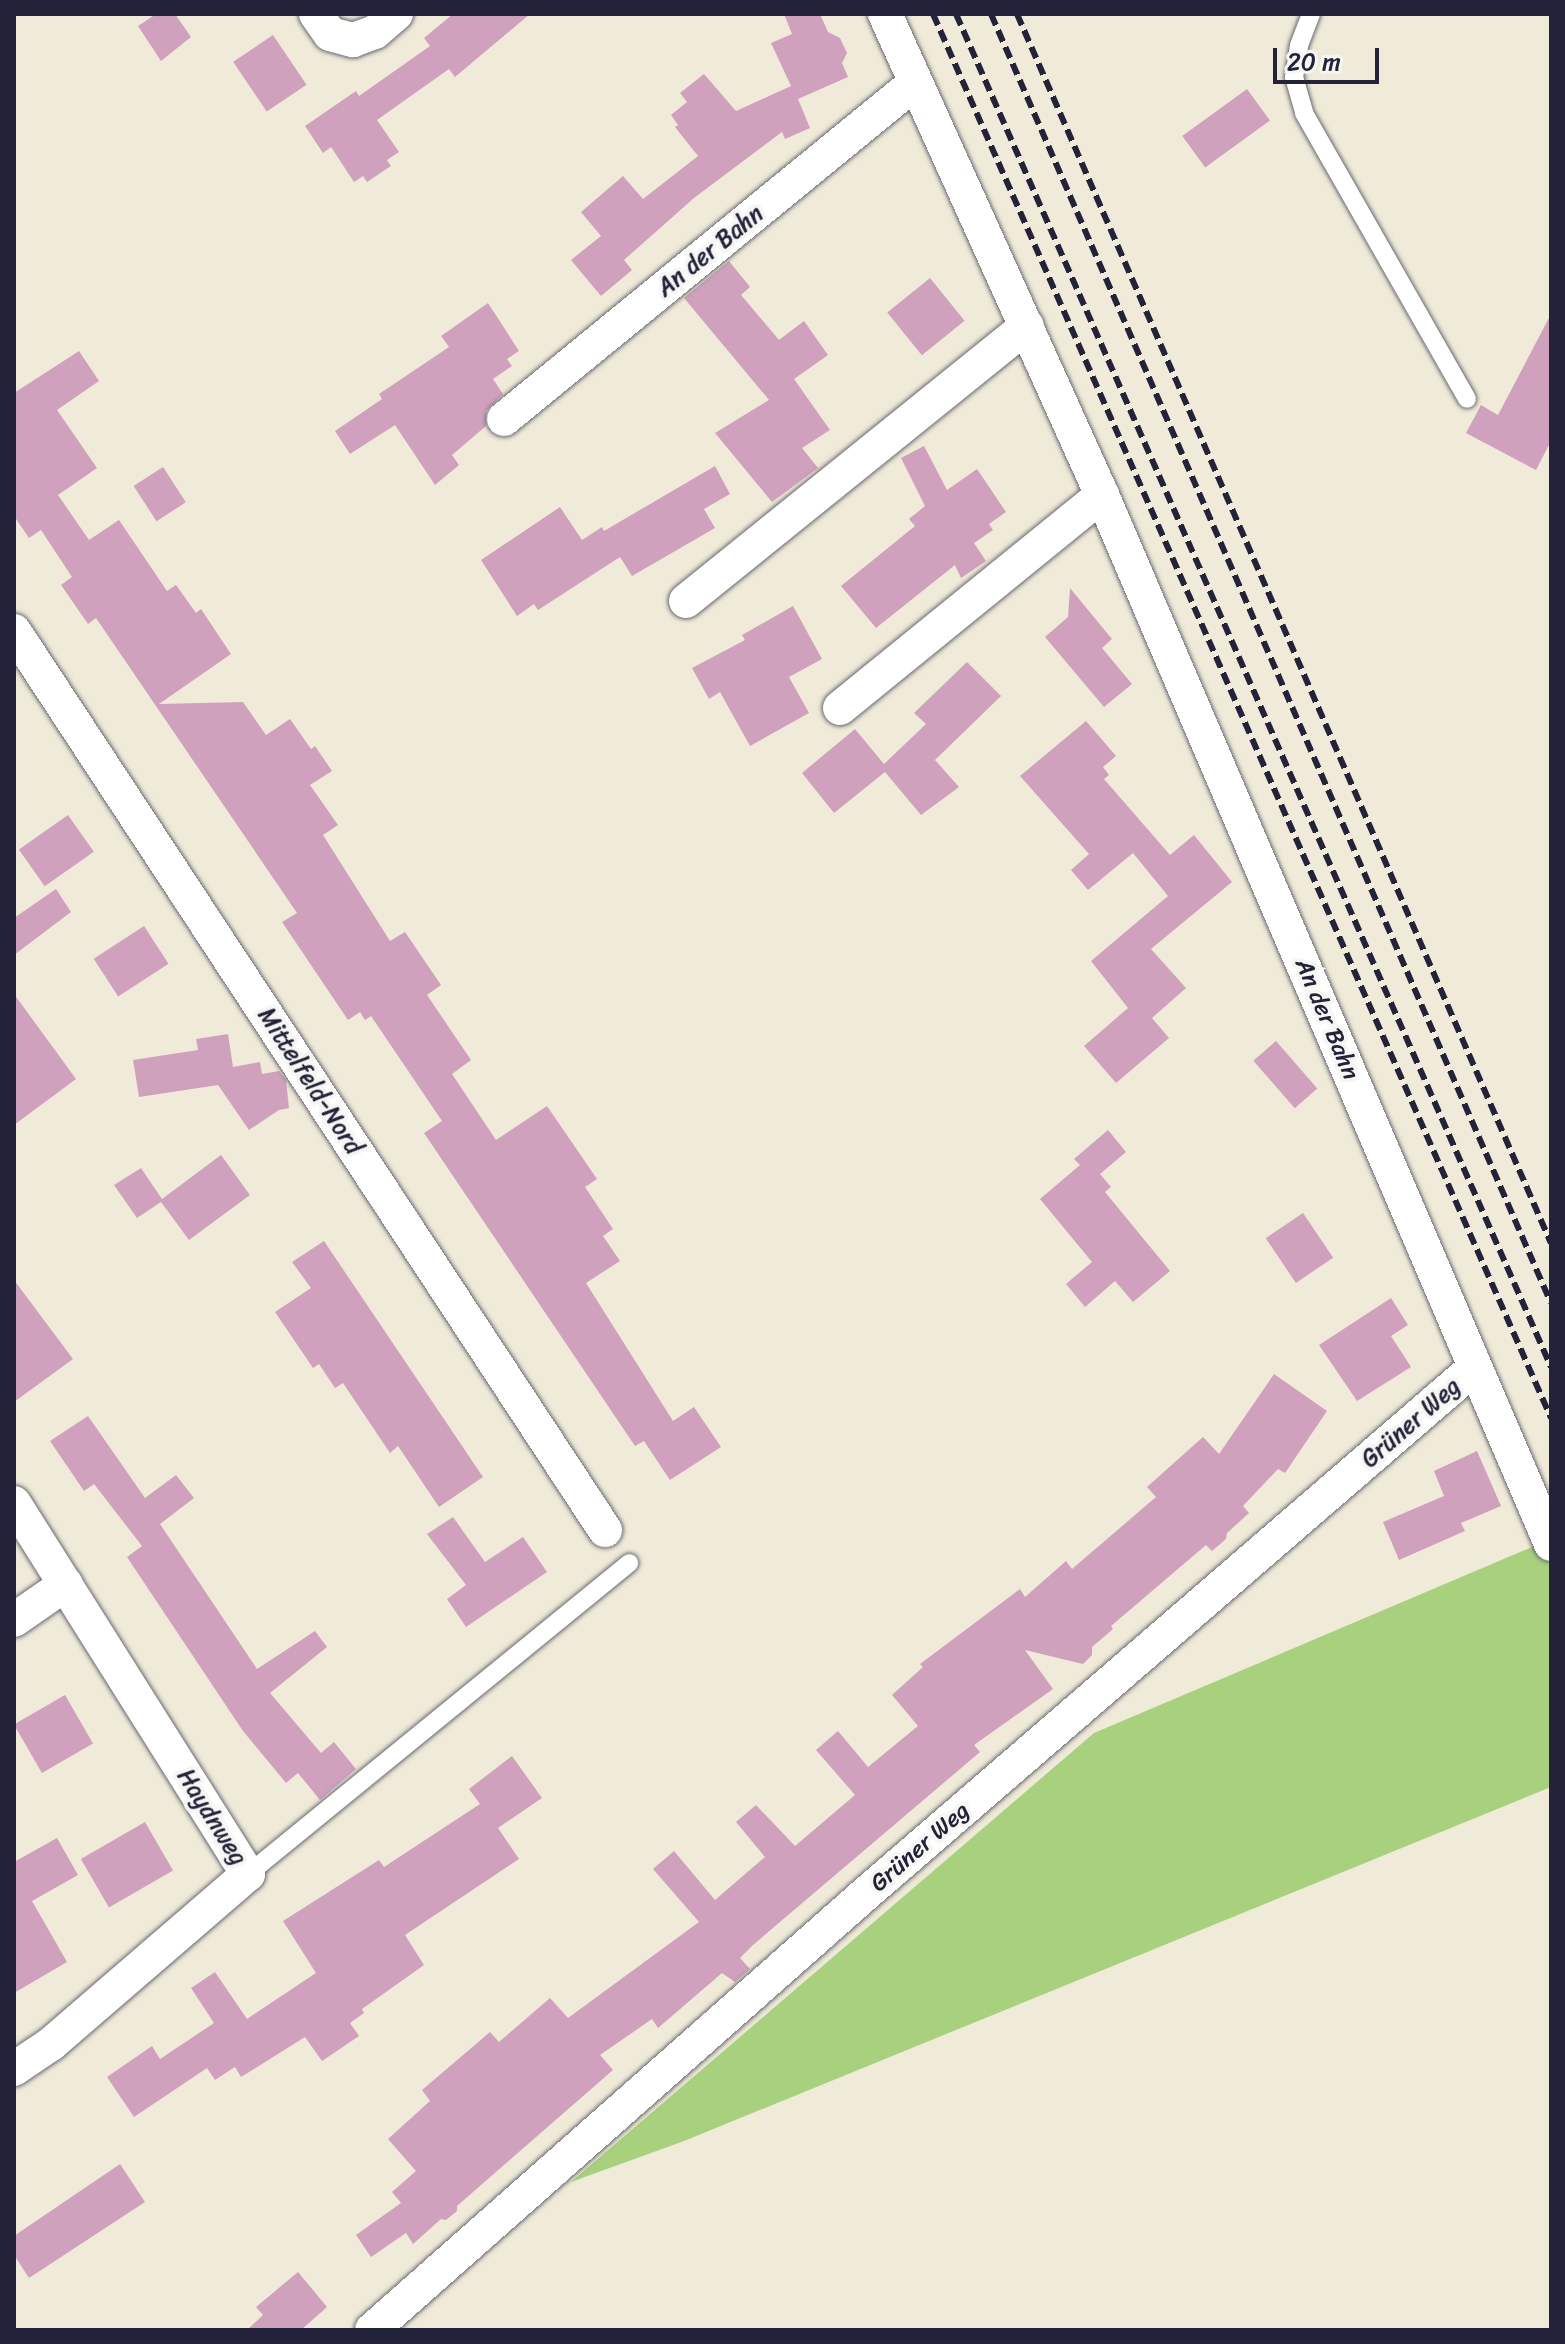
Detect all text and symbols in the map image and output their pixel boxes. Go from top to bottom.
scale bar [1277,32,1383,82]
text: 20 m [1287,41,1341,83]
street label: An der Bahn [651,199,769,303]
street label: An der Bahn [1289,954,1365,1084]
street label: Mittelfeld-Nord [252,1002,368,1160]
street label: Grüner Weg [1356,1372,1466,1474]
street label: Haydnweg [171,1763,253,1871]
street label: Grüner Weg [865,1796,975,1898]

